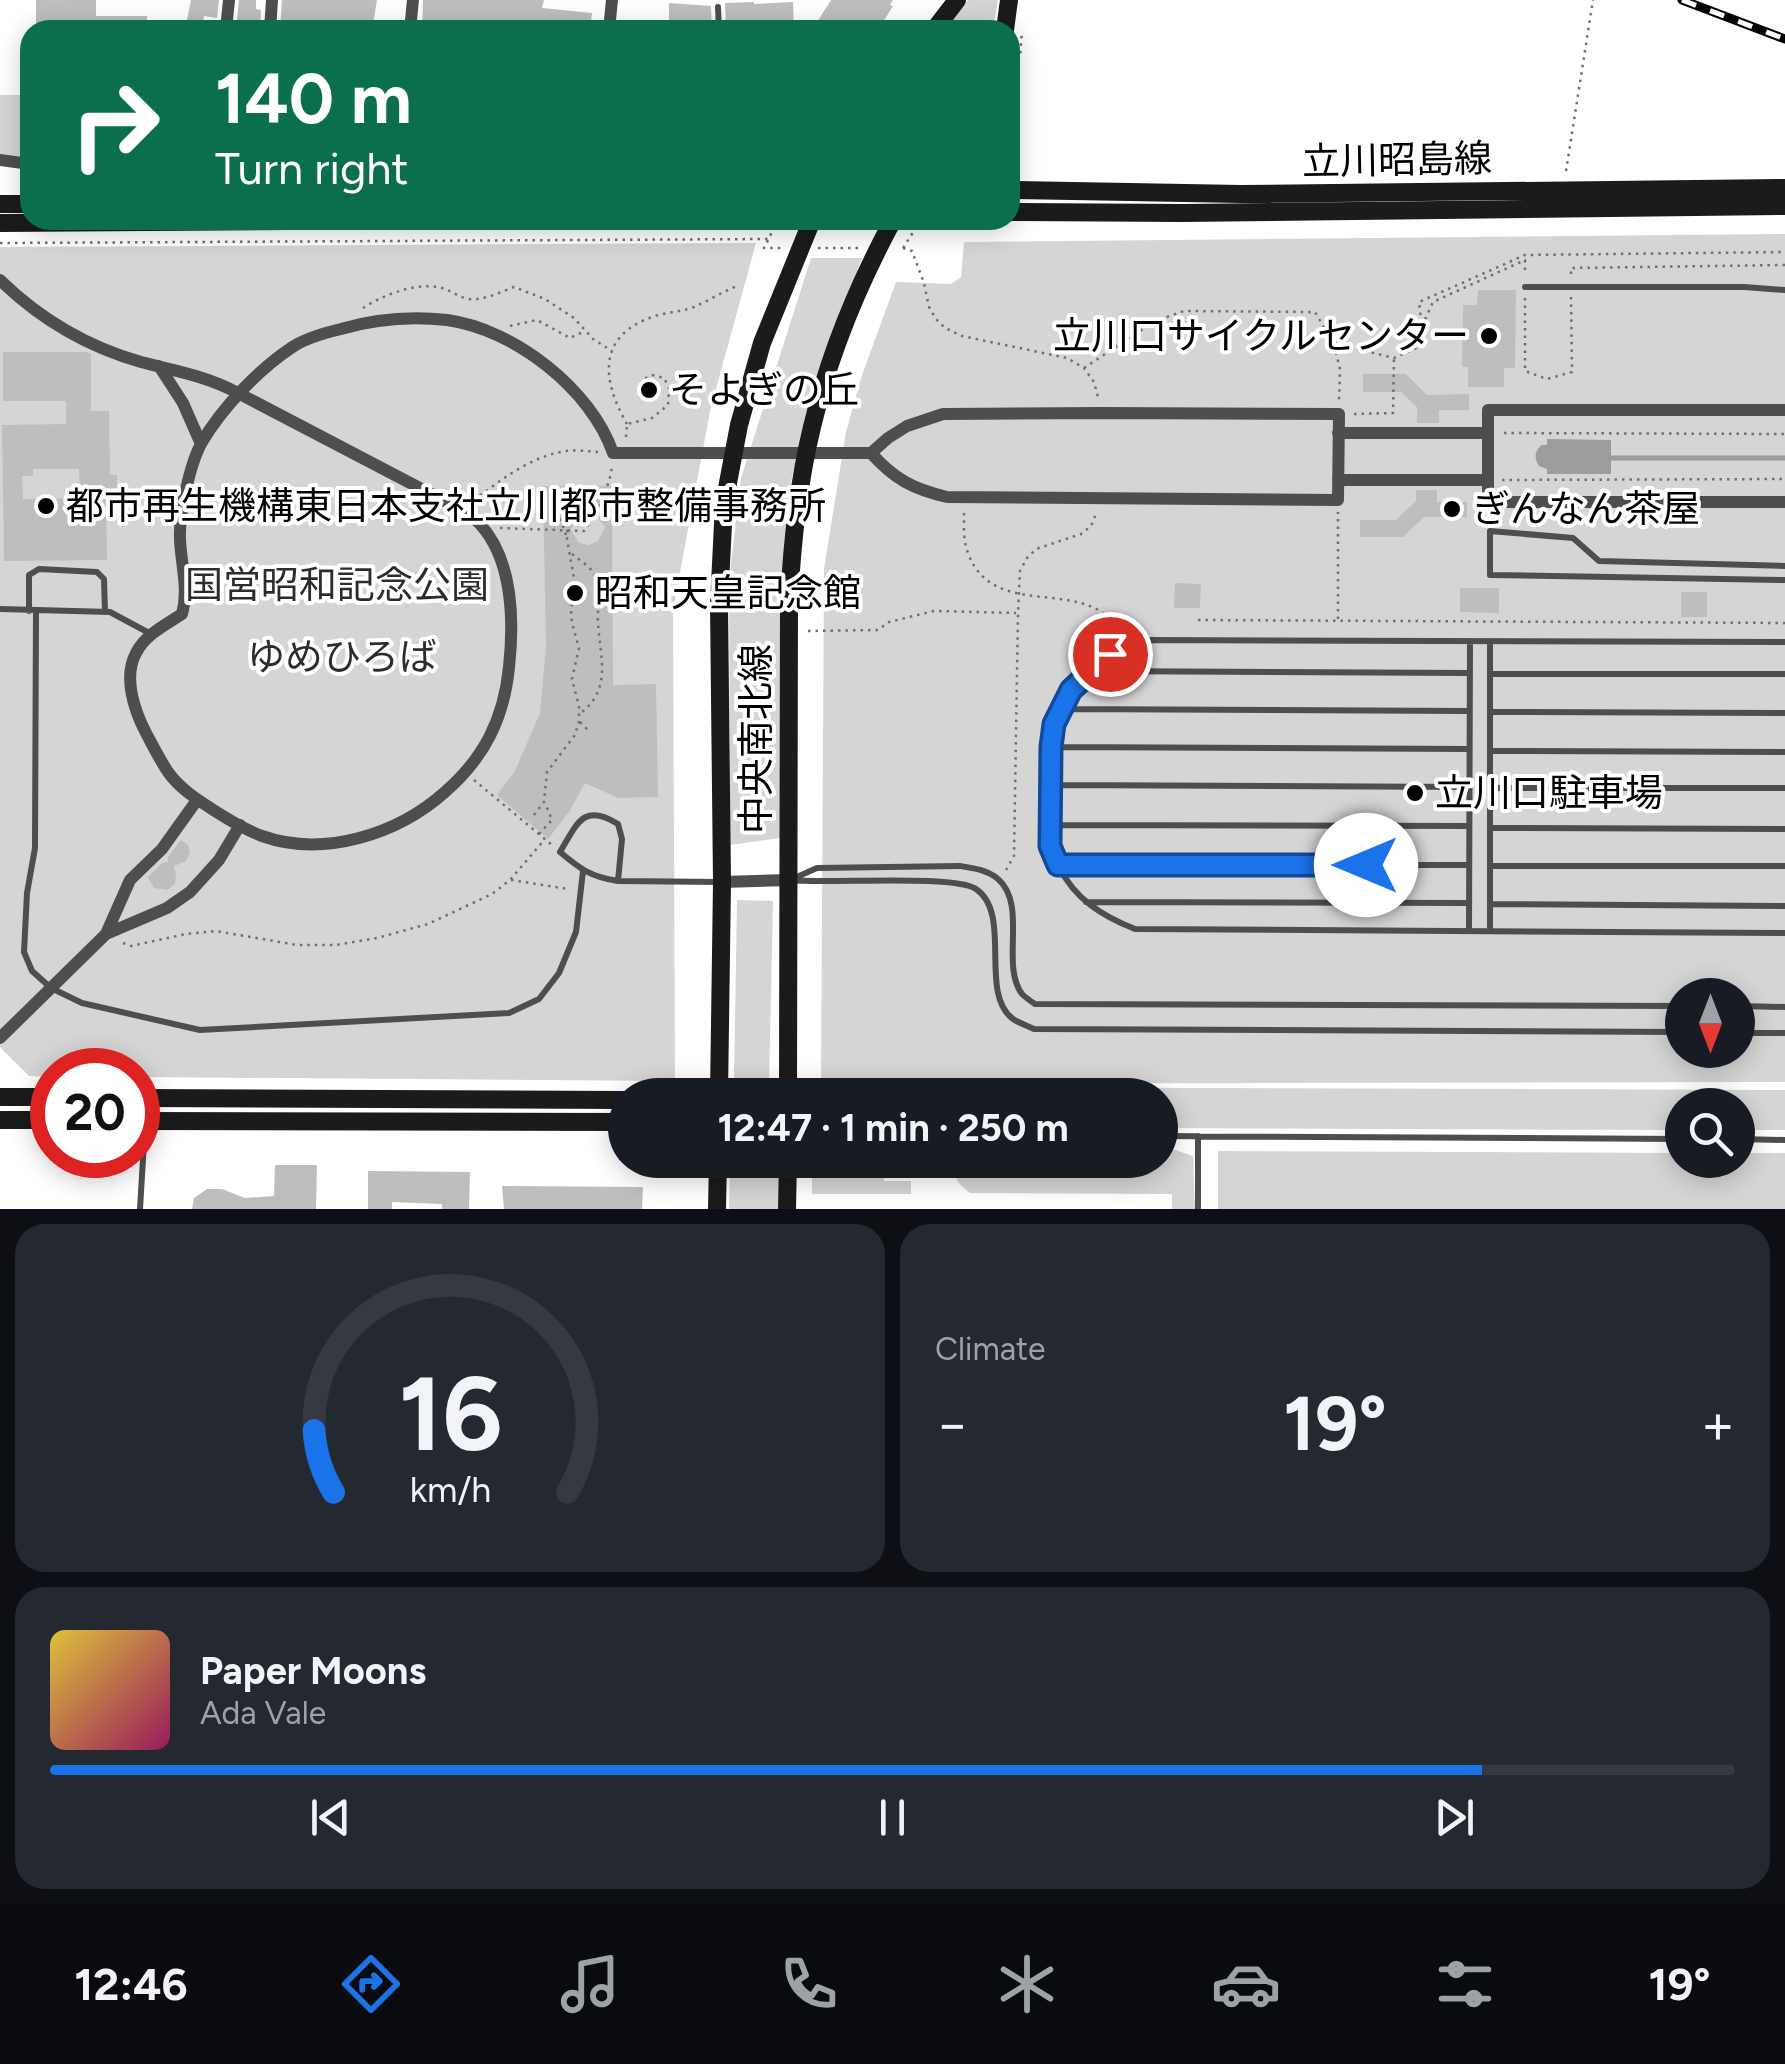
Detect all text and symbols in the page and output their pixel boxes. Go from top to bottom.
text: 140 m [215,56,412,141]
icon: right [50,60,180,190]
street label: 立川昭島線 [1302,135,1492,185]
text: Turn right [215,141,408,195]
place label: 立川口サイクルセンター [1053,313,1469,359]
marker: 立川口サイクルセンター [1478,325,1500,347]
place label: そよぎの丘 [669,367,859,413]
marker: そよぎの丘 [638,379,660,401]
place label: 都市再生機構東日本支社立川都市整備事務所 [66,483,826,529]
place label: ぎんなん茶屋 [1472,486,1700,532]
marker: 都市再生機構東日本支社立川都市整備事務所 [35,495,57,517]
marker: ぎんなん茶屋 [1441,498,1463,520]
park label: 国営昭和記念公園 [185,562,489,608]
place label: 昭和天皇記念館 [595,570,861,616]
marker: 昭和天皇記念館 [564,582,586,604]
pin [1068,612,1153,697]
icon: arrive [1083,627,1138,682]
park label: ゆめひろば [247,634,437,680]
street label: 中央南北線 [733,644,779,834]
place label: 立川口駐車場 [1435,770,1663,816]
marker: 立川口駐車場 [1404,782,1426,804]
position arrow [1314,813,1418,917]
north arrow [1665,978,1755,1068]
map controls [1665,978,1755,1178]
speed limit sign: 20 [30,1048,160,1178]
button: search [1665,1088,1755,1178]
text: 12:47 · 1 min · 250 m [717,1105,1069,1151]
text: Climate [935,1330,1046,1368]
text: 16 [398,1351,502,1476]
text: 19° [1283,1379,1387,1469]
text: − [935,1391,969,1457]
text: + [1701,1391,1735,1457]
text: km/h [409,1468,491,1511]
text: Paper Moons [200,1648,426,1694]
text: Ada Vale [200,1694,326,1732]
icon: previous [303,1790,358,1845]
icon: pause [865,1790,920,1845]
icon: next [1427,1790,1482,1845]
icon: directions [336,1949,406,2019]
icon: music [555,1949,625,2019]
icon: phone [774,1949,844,2019]
icon: climate [992,1949,1062,2019]
icon: car [1211,1949,1281,2019]
icon: filters [1430,1949,1500,2019]
text: 12:46 [74,1957,188,2011]
text: 19° [1648,1957,1711,2011]

